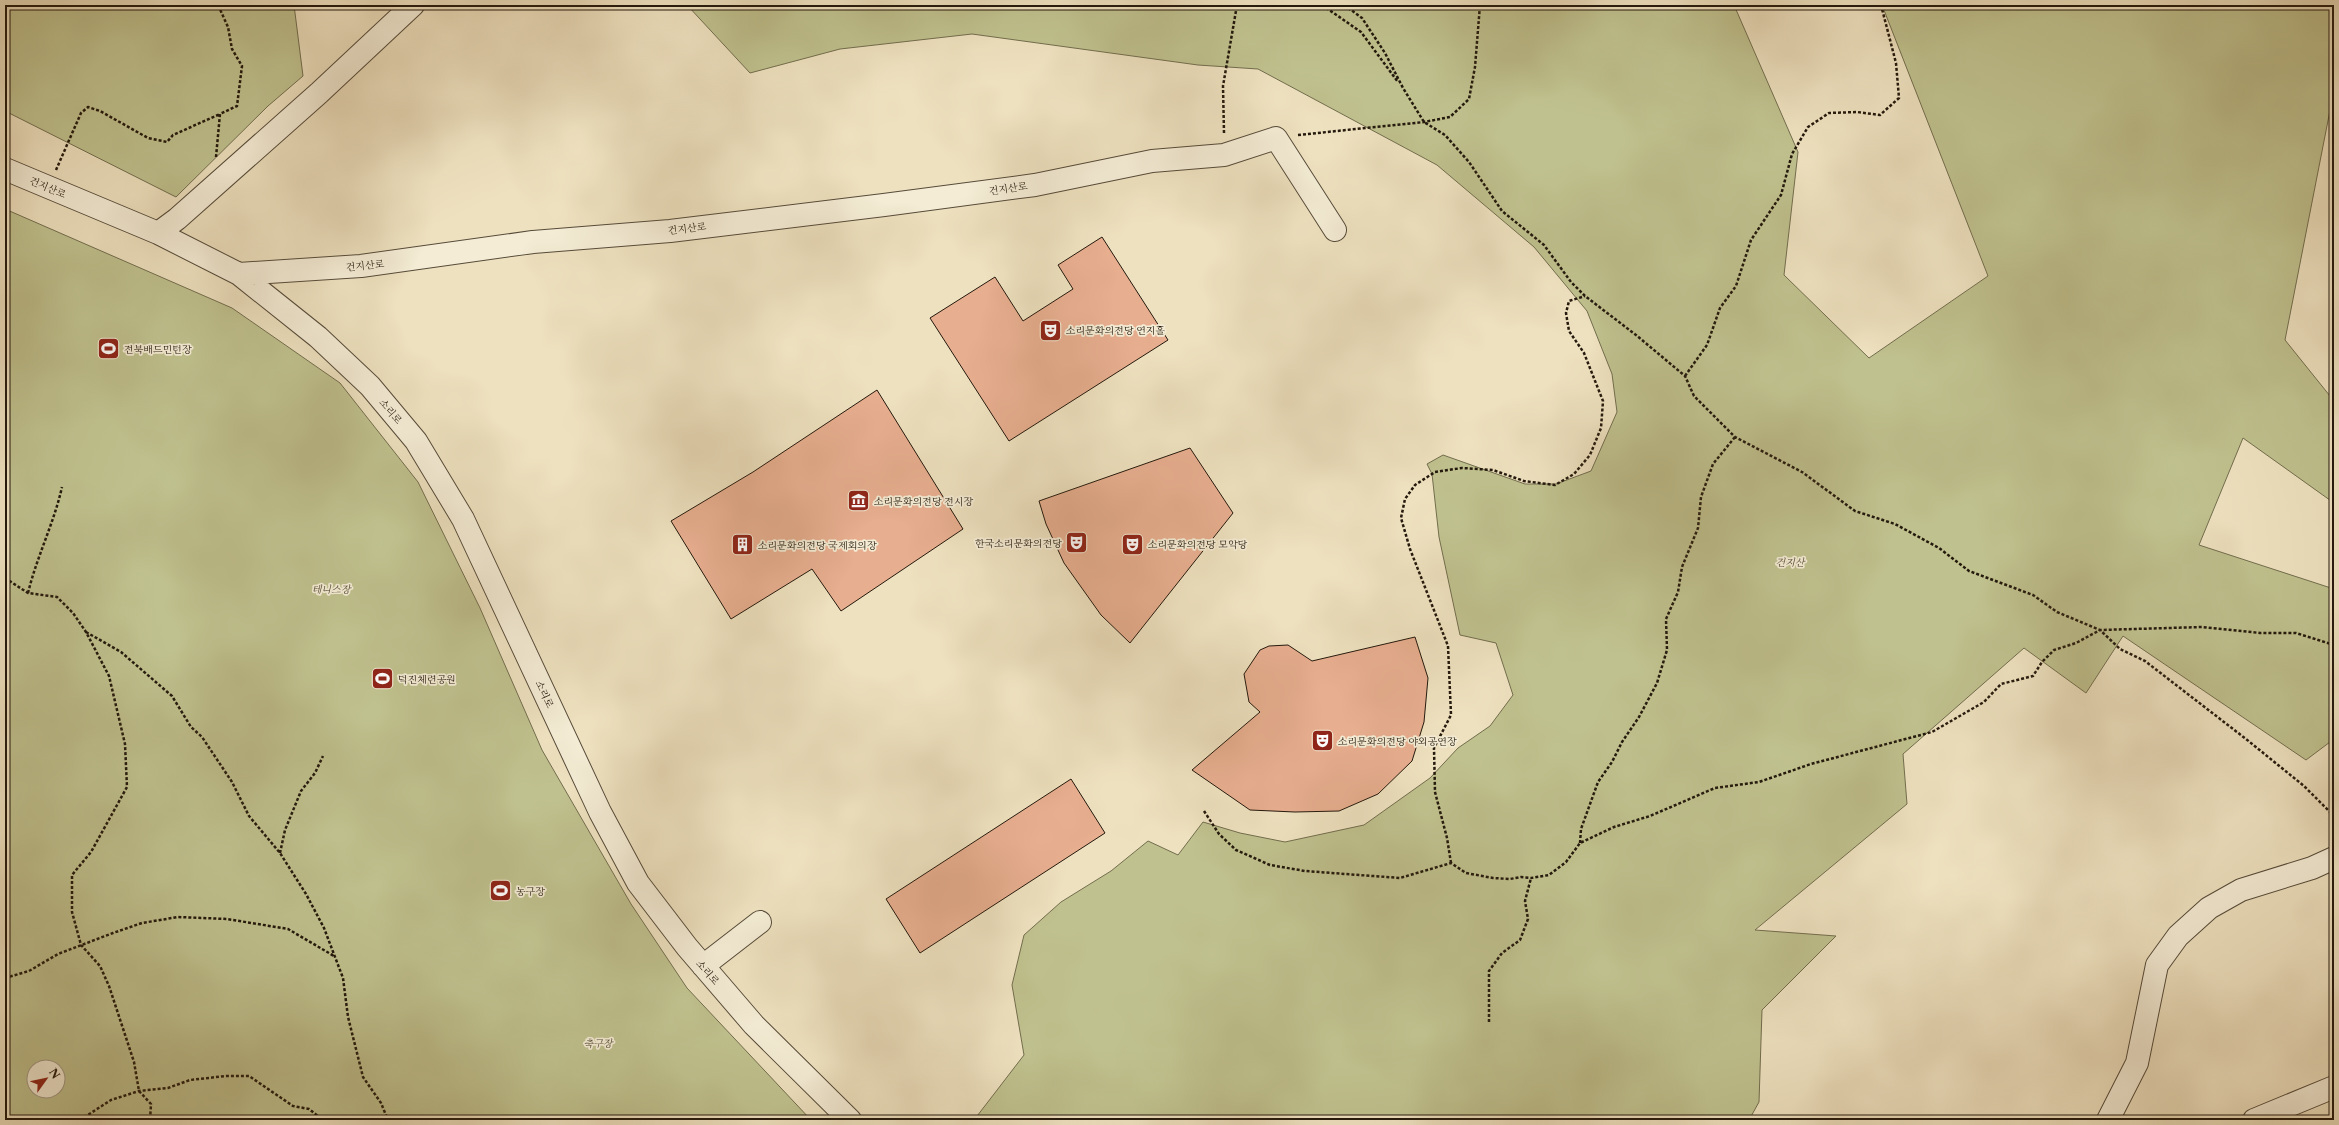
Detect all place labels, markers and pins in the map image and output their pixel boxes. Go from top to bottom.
theatre icon: 소리문화의전당 연지홀 [1037,317,1063,343]
place label: 소리문화의전당 연지홀 [1066,324,1166,337]
sports icon: 전북배드민턴장 [95,336,121,362]
place label: 전북배드민턴장 [124,343,192,356]
museum icon: 소리문화의전당 전시장 [845,488,871,514]
place label: 소리문화의전당 전시장 [874,495,974,508]
theatre icon: 한국소리문화의전당 [1064,530,1090,556]
theatre icon: 소리문화의전당 모악당 [1119,531,1145,557]
building icon: 소리문화의전당 국제회의장 [729,532,755,558]
place label: 한국소리문화의전당 [975,537,1062,550]
place label: 소리문화의전당 모악당 [1148,538,1248,551]
place label: 소리문화의전당 국제회의장 [758,539,877,552]
sports icon: 덕진체련공원 [370,666,396,692]
place label: 덕진체련공원 [398,673,456,686]
theatre icon: 소리문화의전당 야외공연장 [1309,728,1335,754]
place label: 소리문화의전당 야외공연장 [1338,735,1457,748]
sports icon: 농구장 [487,878,513,904]
place label: 농구장 [516,885,545,898]

